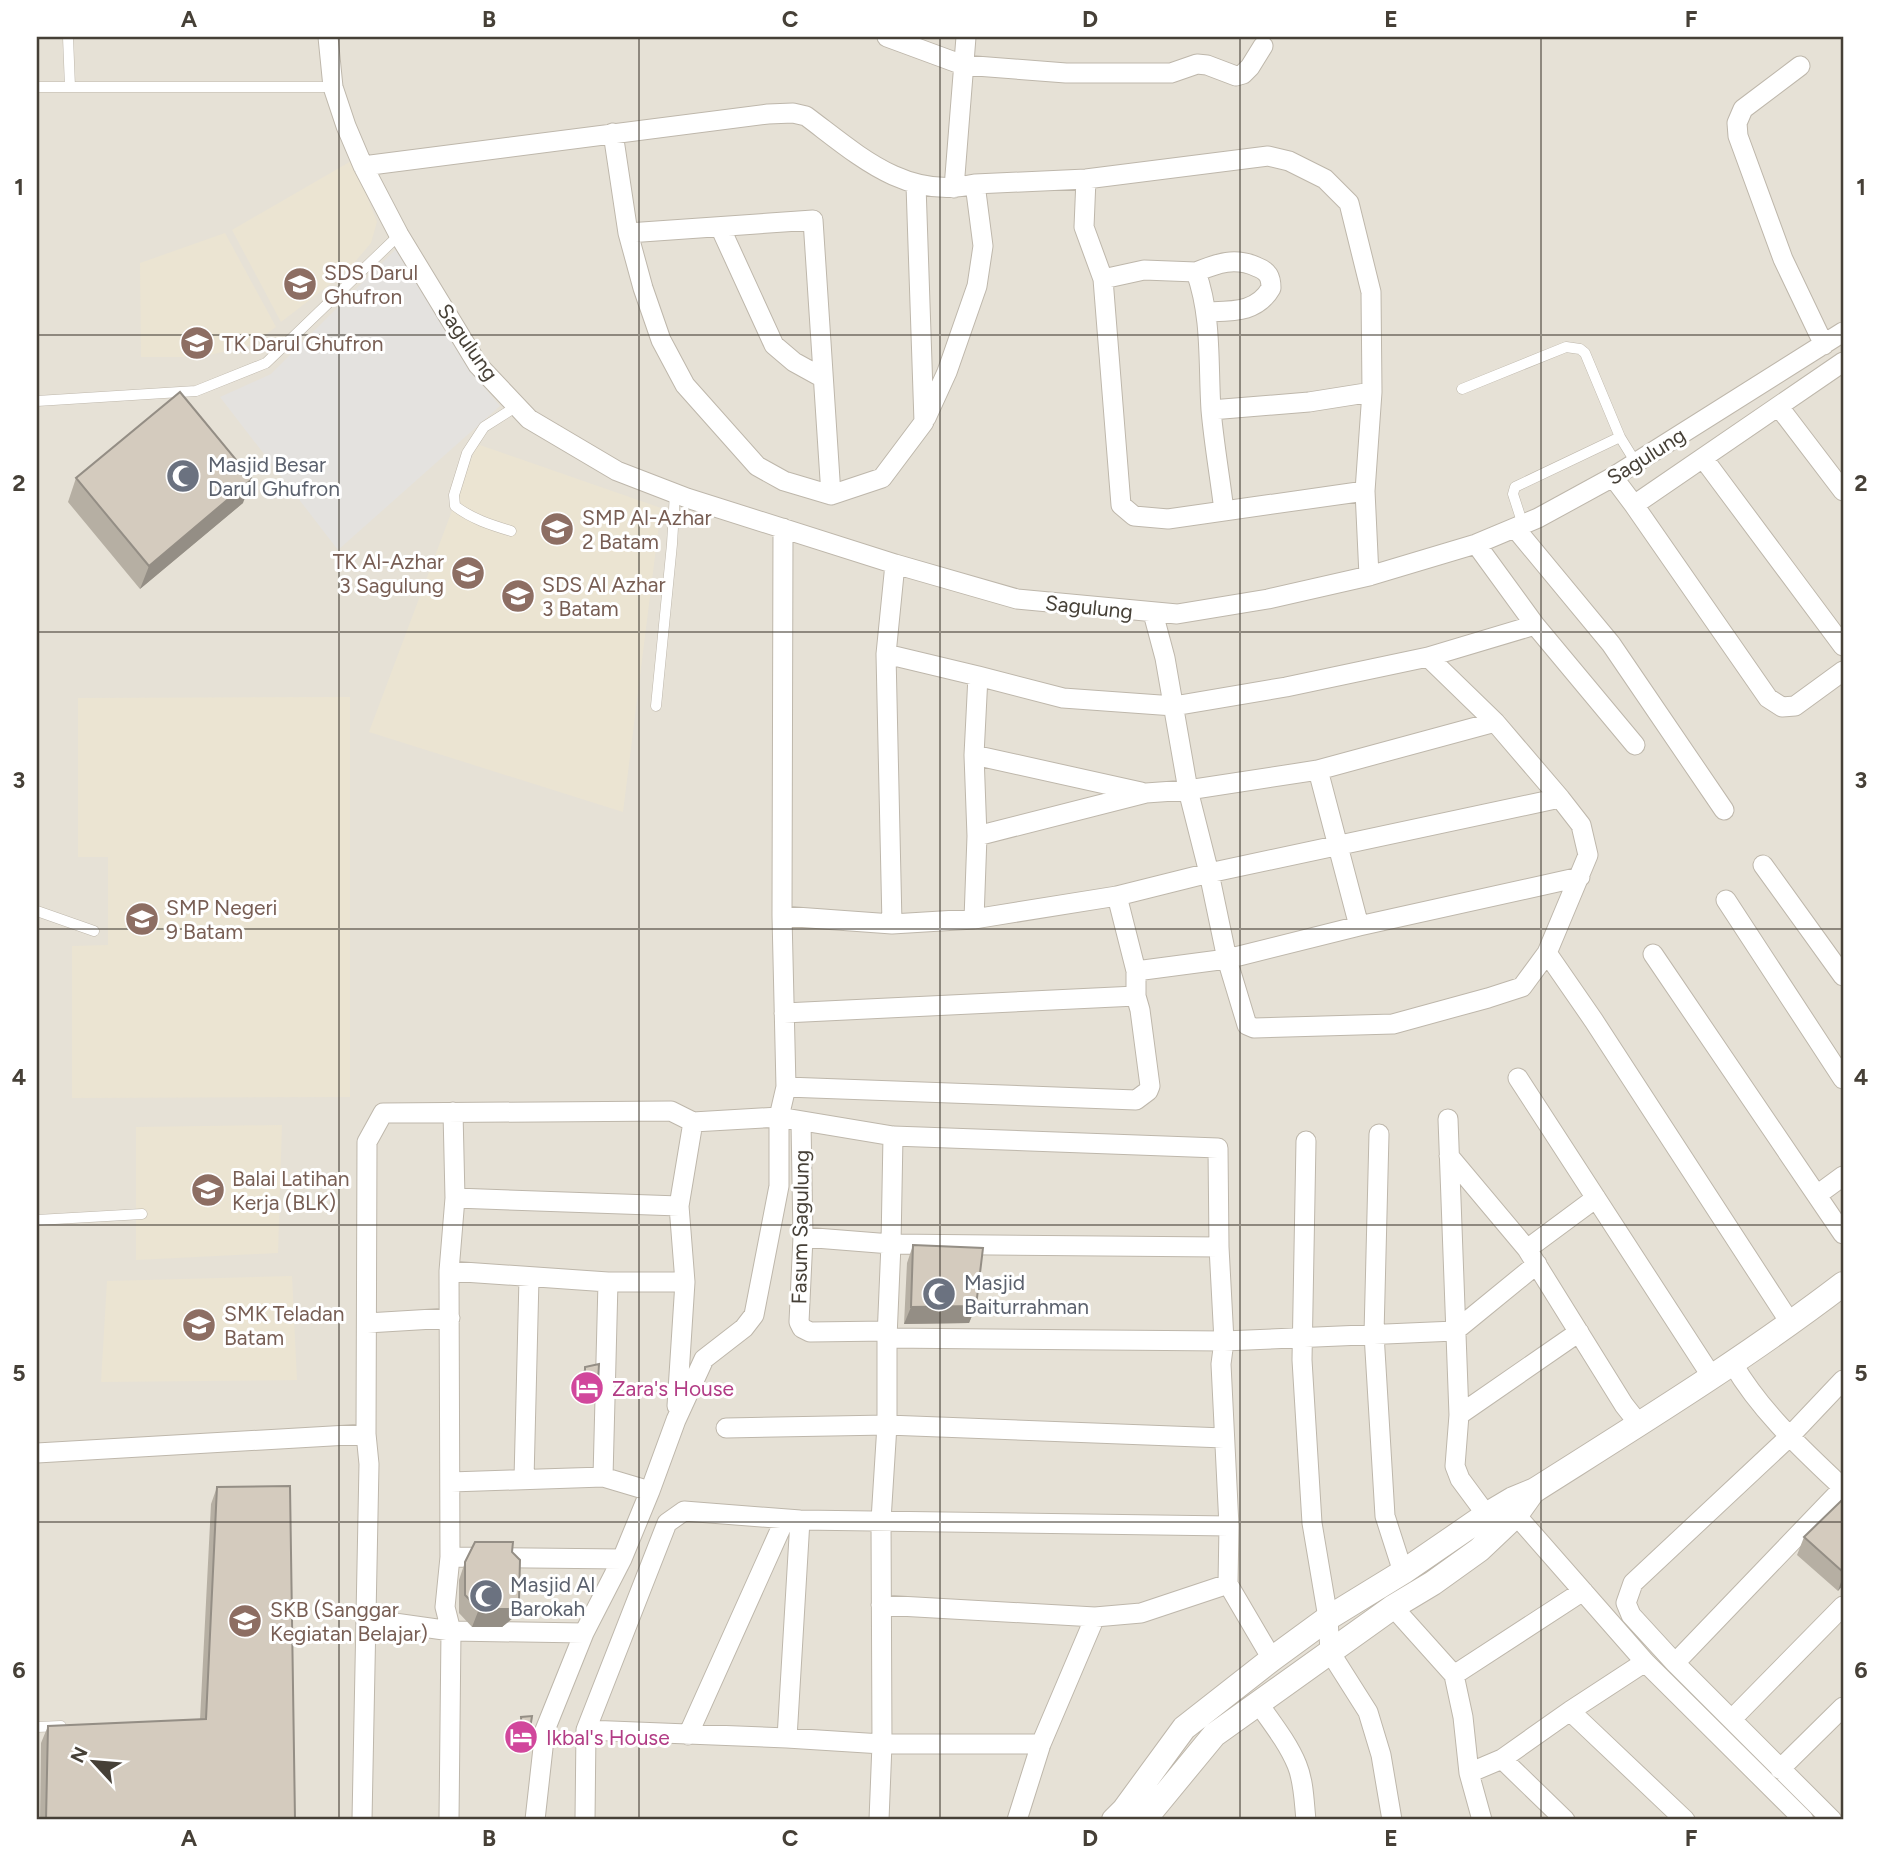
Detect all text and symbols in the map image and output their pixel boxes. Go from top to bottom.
text: A [181,5,198,33]
text: B [482,5,496,33]
text: C [782,5,799,33]
text: D [1082,5,1098,33]
text: E [1384,5,1398,33]
text: F [1685,5,1698,33]
text: 1 [14,173,24,201]
text: 1 [1856,173,1866,201]
place label: SDS Darul Ghufron [324,260,418,309]
school or university icon: SDS Darul Ghufron [281,265,319,303]
street label: Sagulung [433,299,503,385]
school or university icon: TK Darul Ghufron [178,324,216,362]
place label: TK Darul Ghufron [222,331,384,356]
street label: Sagulung [1602,422,1690,490]
place label: Masjid Besar Darul Ghufron [208,452,340,501]
mosque icon: Masjid Besar Darul Ghufron [164,457,202,495]
text: 2 [12,469,26,497]
text: 2 [1854,469,1868,497]
place label: SMP Al-Azhar 2 Batam [582,505,712,554]
school or university icon: SMP Al-Azhar 2 Batam [538,510,576,548]
place label: TK Al-Azhar 3 Sagulung [333,549,444,598]
school or university icon: TK Al-Azhar 3 Sagulung [449,554,487,592]
place label: SDS Al Azhar 3 Batam [542,572,666,621]
school or university icon: SDS Al Azhar 3 Batam [499,577,537,615]
street label: Sagulung [1044,590,1134,624]
text: 3 [13,766,25,794]
text: 3 [1855,766,1867,794]
place label: SMP Negeri 9 Batam [166,895,278,944]
school or university icon: SMP Negeri 9 Batam [123,900,161,938]
text: 4 [12,1063,26,1091]
text: 4 [1854,1063,1868,1091]
street label: Fasum Sagulung [786,1149,814,1305]
place label: Balai Latihan Kerja (BLK) [232,1166,350,1215]
school or university icon: Balai Latihan Kerja (BLK) [189,1171,227,1209]
place label: Masjid Baiturrahman [964,1270,1089,1319]
mosque icon: Masjid Baiturrahman [920,1275,958,1313]
place label: SMK Teladan Batam [224,1301,344,1350]
school or university icon: SMK Teladan Batam [180,1306,218,1344]
text: 5 [12,1359,26,1387]
text: 5 [1854,1359,1868,1387]
hotel icon: Zara's House [568,1369,606,1407]
place label: Zara's House [612,1376,734,1401]
place label: Masjid Al Barokah [510,1572,595,1621]
mosque icon: Masjid Al Barokah [467,1577,505,1615]
place label: SKB (Sanggar Kegiatan Belajar) [270,1597,428,1646]
school or university icon: SKB (Sanggar Kegiatan Belajar) [226,1602,264,1640]
text: 6 [12,1656,26,1684]
text: 6 [1854,1656,1868,1684]
hotel icon: Ikbal's House [502,1718,540,1756]
place label: Ikbal's House [546,1725,670,1750]
north arrow [60,1728,130,1798]
text: N [66,1743,93,1766]
text: A [181,1824,198,1852]
text: B [482,1824,496,1852]
text: C [782,1824,799,1852]
text: D [1082,1824,1098,1852]
text: E [1384,1824,1398,1852]
text: F [1685,1824,1698,1852]

